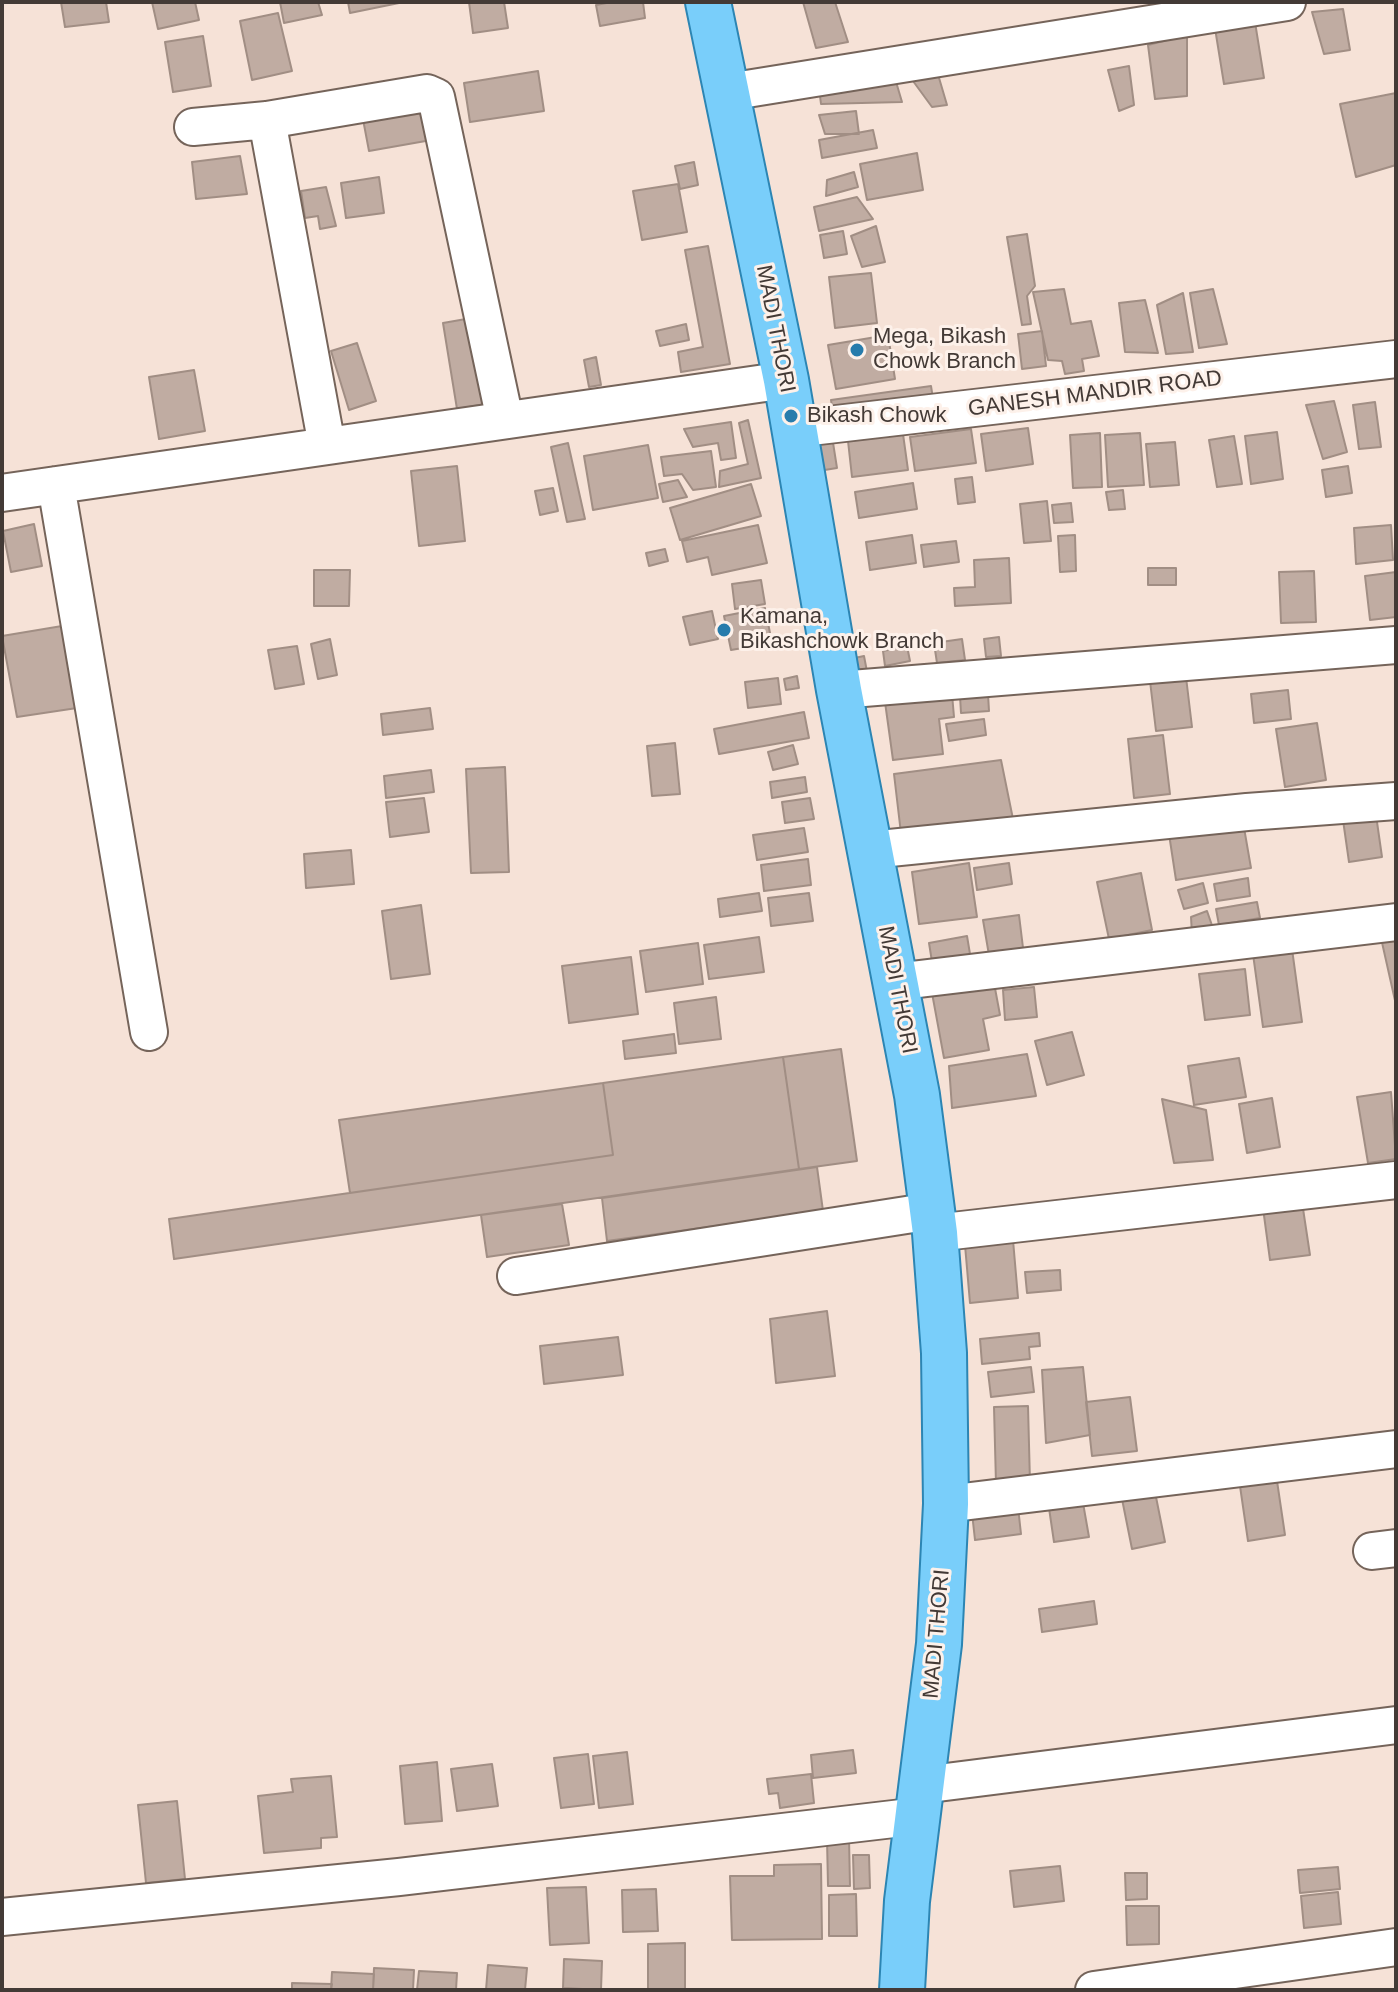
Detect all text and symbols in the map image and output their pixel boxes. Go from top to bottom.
street label: MADI THORI [750,263,800,395]
place label: Mega, Bikash Chowk Branch [873,324,1016,376]
marker: Mega, Bikash Chowk Branch [848,341,866,359]
street label: GANESH MANDIR ROAD [967,365,1223,423]
place label: Bikash Chowk [807,403,946,429]
marker: Bikash Chowk [782,407,800,425]
place label: Kamana, Bikashchowk Branch [740,604,944,656]
marker: Kamana, Bikashchowk Branch [715,621,733,639]
street label: MADI THORI [872,924,922,1056]
street label: MADI THORI [918,1568,956,1700]

